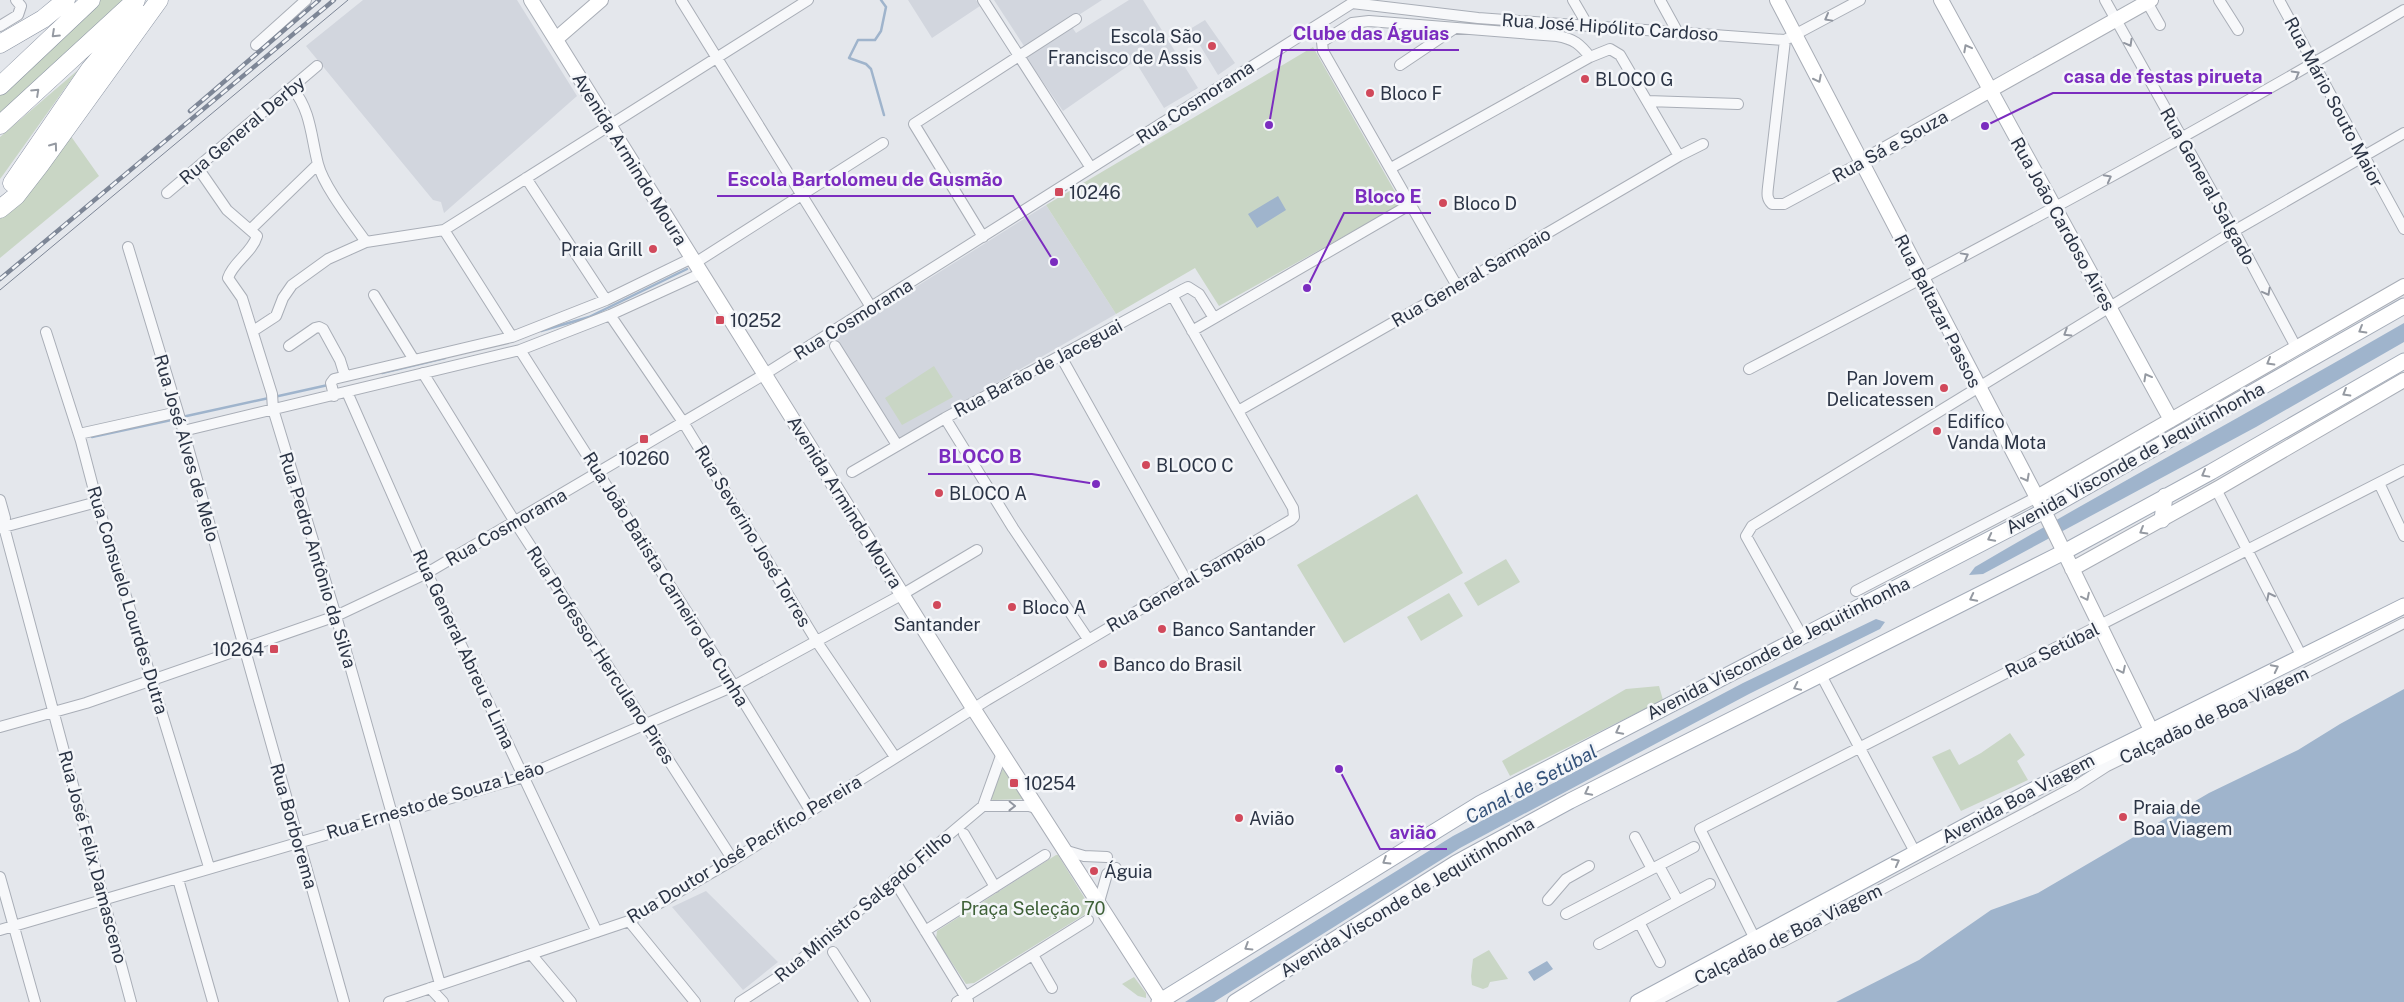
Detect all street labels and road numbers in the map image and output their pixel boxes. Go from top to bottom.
street label: Rua José Hipólito Cardoso [1501,9,1719,45]
street label: Rua Mário Souto Maior [2280,13,2388,191]
street label: Rua Cosmorama [1132,56,1258,148]
street label: Avenida Armindo Moura [568,69,692,249]
street label: Rua General Derby [175,71,309,189]
street label: Rua General Salgado [2156,104,2260,268]
street label: Rua Sá e Souza [1829,106,1951,186]
street label: Rua João Cardoso Aires [2006,134,2120,314]
street label: Rua General Sampaio [1388,223,1554,331]
street label: Rua Baltazar Passos [1890,231,1986,391]
street label: Rua Cosmorama [790,274,916,364]
street label: Rua Barão de Jaceguai [950,315,1126,421]
street label: Rua José Alves de Melo [150,352,224,544]
street label: Avenida Visconde de Jequitinhonha [2002,378,2268,538]
street label: Avenida Armindo Moura [783,412,907,592]
street label: Rua Severino José Torres [690,442,816,630]
street label: Rua João Batista Carneiro da Cunha [579,448,753,710]
street label: Rua Pedro Antônio da Silva [275,449,361,671]
street label: Rua Consuelo Lourdes Dutra [83,483,173,717]
street label: Rua Cosmorama [442,484,570,570]
street label: Rua General Sampaio [1103,528,1269,636]
street label: Rua Professor Herculano Pires [523,542,679,768]
street label: Rua General Abreu e Lima [409,546,519,752]
street label: Avenida Visconde de Jequitinhonha [1643,572,1913,724]
street label: Rua Setúbal [2001,618,2103,682]
street label: Calçadão de Boa Viagem [2116,662,2312,768]
street label: Rua José Felix Damasceno [54,748,132,966]
street label: Avenida Boa Viagem [1938,749,2098,847]
street label: Rua Ernesto de Souza Leão [324,757,546,843]
street label: Rua Borborema [266,761,322,891]
street label: Rua Doutor José Pacífico Pereira [623,771,865,927]
street label: Avenida Visconde de Jequitinhonha [1276,813,1538,981]
street label: Rua Ministro Salgado Filho [770,826,956,986]
street label: Calçadão de Boa Viagem [1691,879,1885,989]

